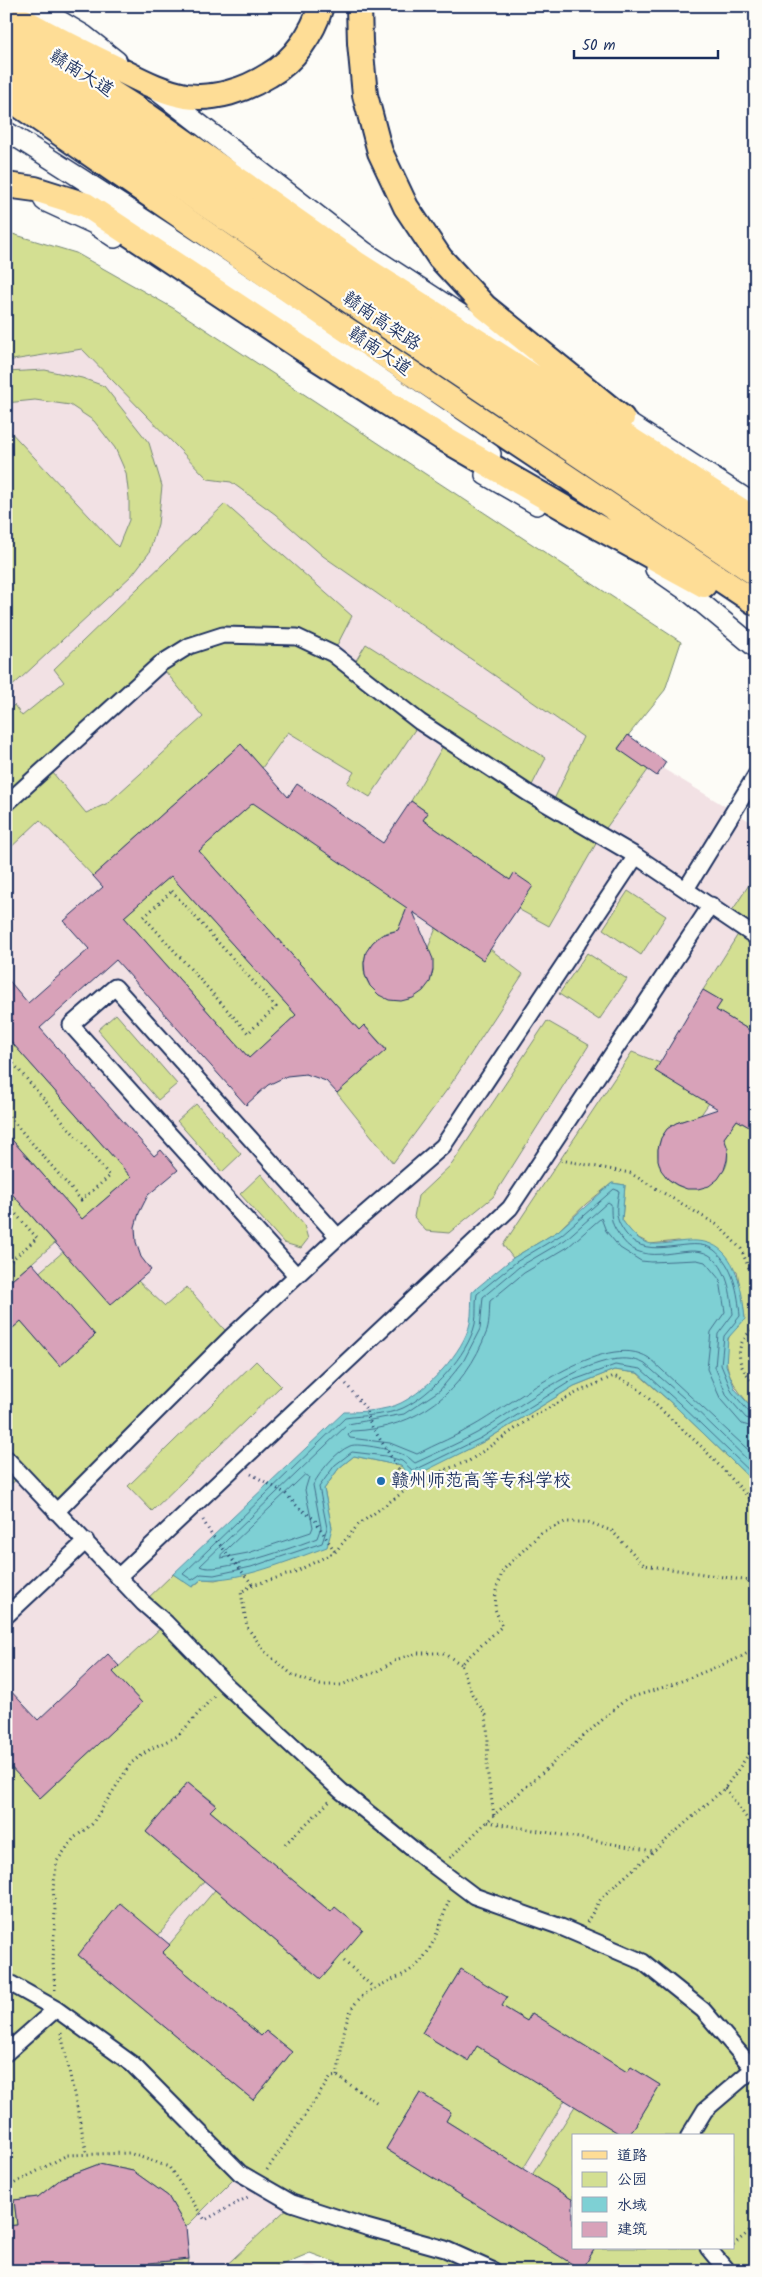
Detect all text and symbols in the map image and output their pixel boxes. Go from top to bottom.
scale bar [574,28,718,60]
text: 50 m [582,34,616,58]
street label: 赣南大道 [43,43,119,105]
street label: 赣南高架路 [336,285,426,359]
street label: 赣南大道 [341,320,417,384]
place label: 赣州师范高等专科学校 [391,1467,571,1496]
marker: 赣州师范高等专科学校 [375,1475,387,1487]
legend [572,2134,734,2250]
text: 道路 [617,2144,647,2168]
text: 公园 [617,2168,647,2192]
text: 水域 [617,2194,647,2218]
text: 建筑 [617,2218,647,2242]

